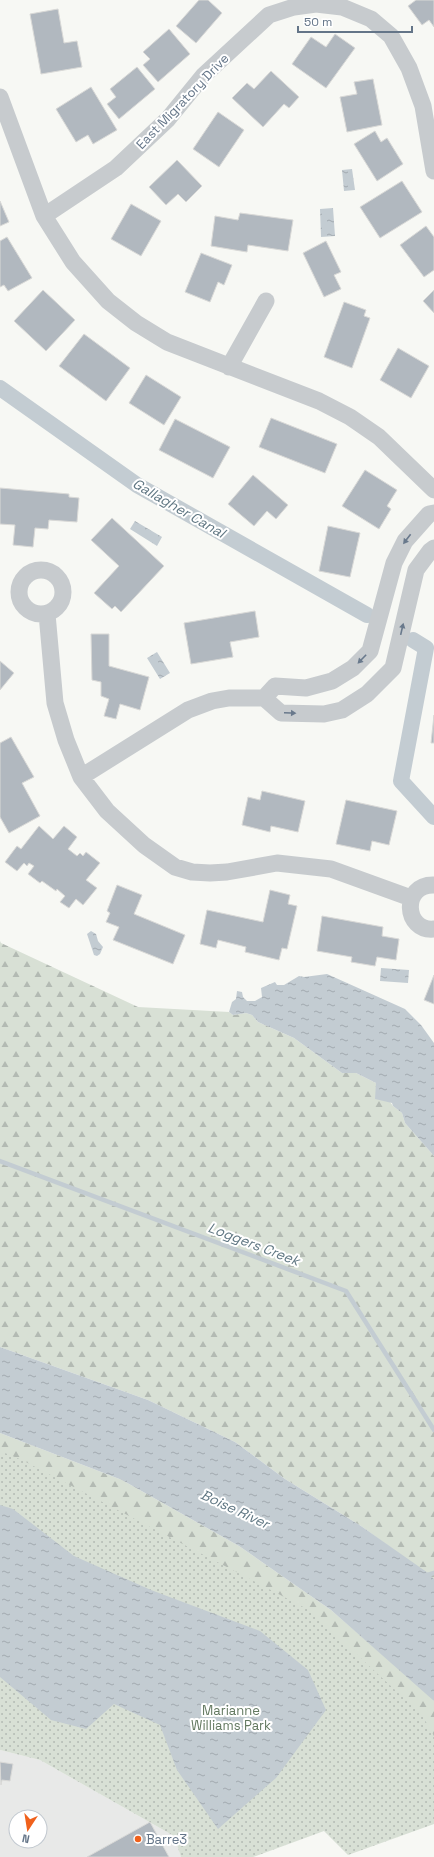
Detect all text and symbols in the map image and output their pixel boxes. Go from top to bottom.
scale bar [298,8,412,34]
text: 50 m [304,14,332,30]
street label: East Migratory Drive [132,50,232,153]
water label: Gallagher Canal [130,474,230,543]
one-way arrow [403,534,411,545]
one-way arrow [399,623,405,636]
one-way arrow [357,654,367,664]
one-way arrow [284,710,297,716]
water label: Loggers Creek [206,1218,304,1270]
water label: Boise River [198,1485,274,1533]
park label: Marianne Williams Park [191,1702,271,1734]
north arrow [8,1809,48,1849]
text: N [21,1831,31,1846]
place label: Barre3 [146,1831,187,1848]
marker: Barre3 [133,1834,143,1844]

